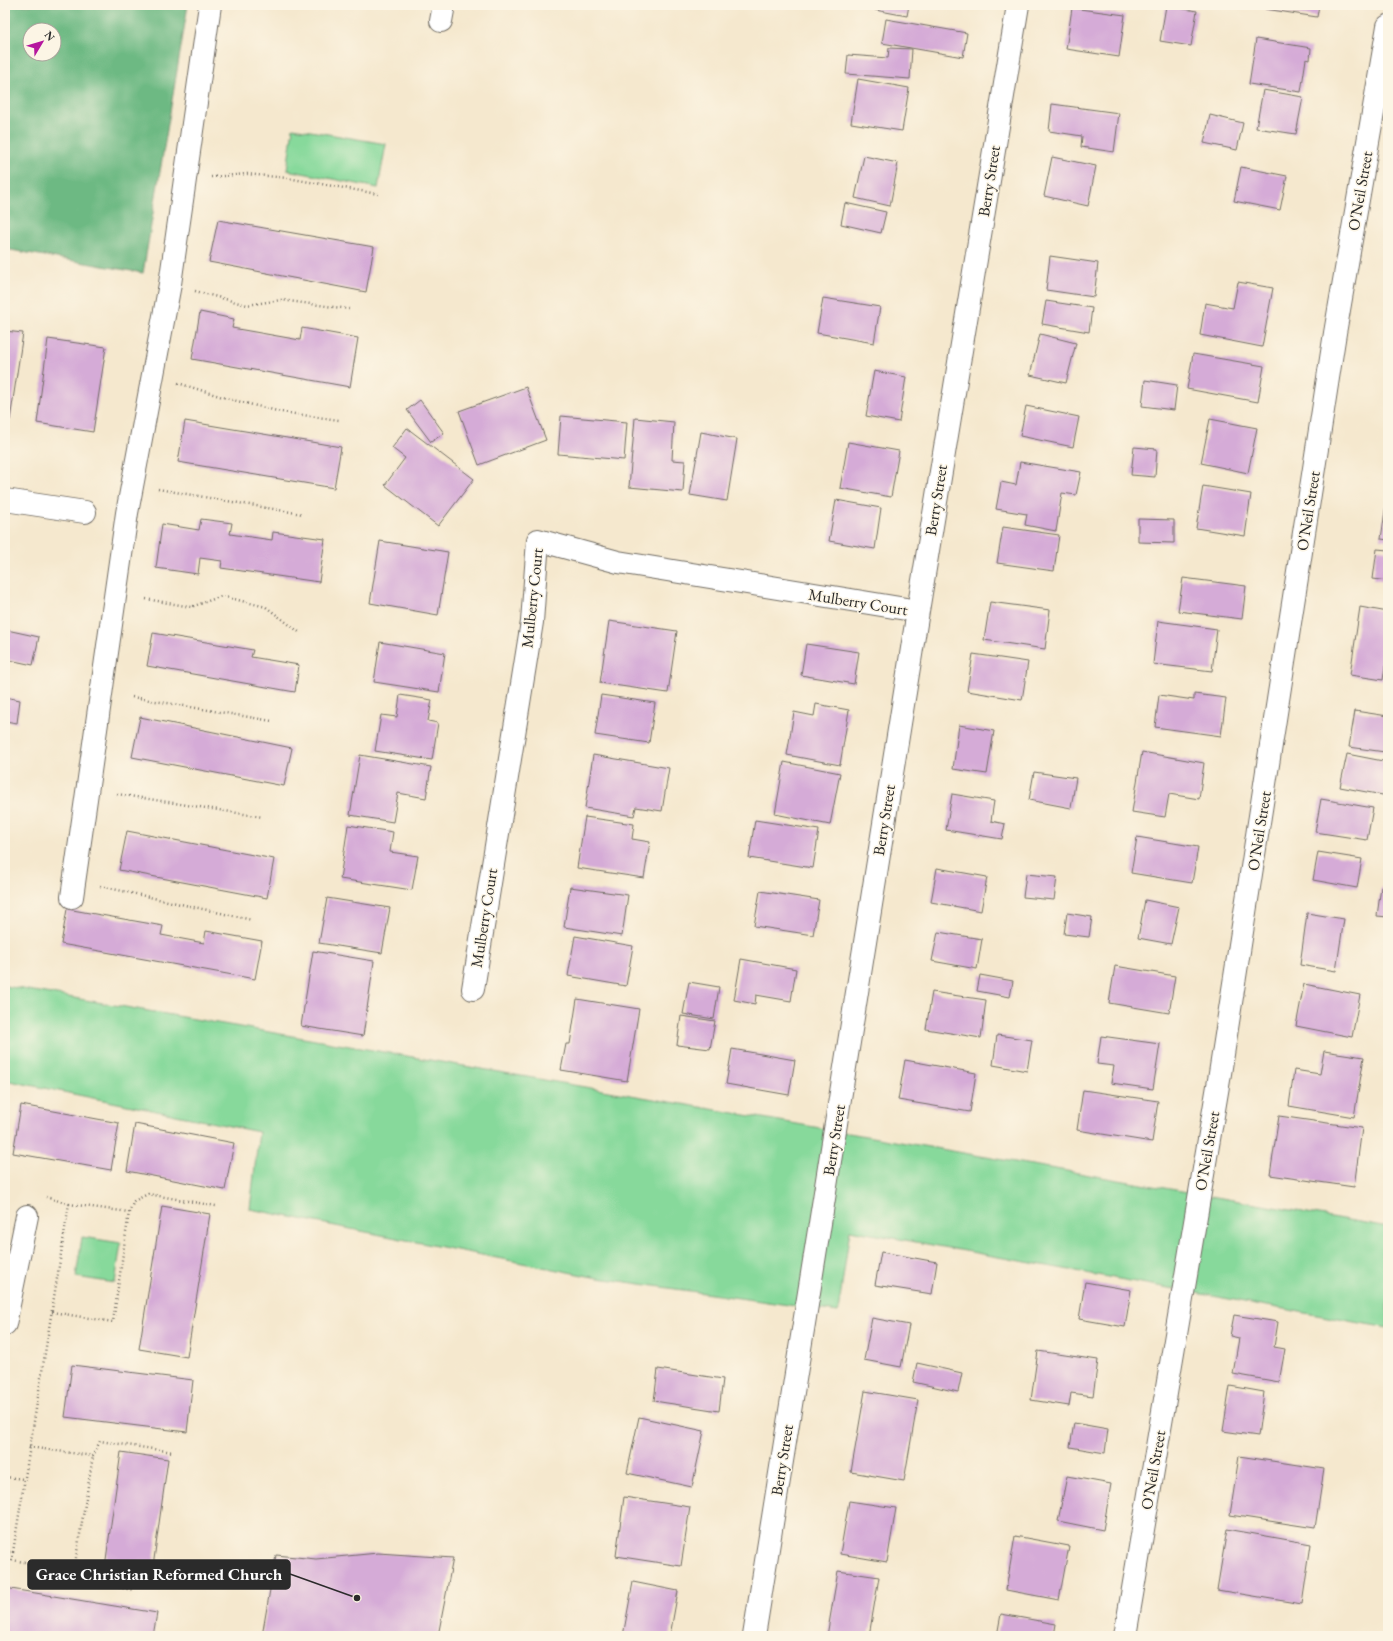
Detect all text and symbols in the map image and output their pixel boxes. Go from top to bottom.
north arrow [22,22,62,62]
text: N [42,28,58,44]
street label: Berry Street [973,144,1005,218]
street label: O'Neil Street [1343,150,1377,232]
street label: Berry Street [920,463,952,537]
street label: O'Neil Street [1291,470,1325,552]
street label: Mulberry Court [516,547,548,649]
street label: Mulberry Court [807,584,909,620]
street label: Berry Street [868,783,900,857]
street label: O'Neil Street [1242,790,1276,872]
street label: Mulberry Court [466,867,502,969]
street label: Berry Street [818,1103,850,1177]
street label: O'Neil Street [1190,1110,1224,1192]
street label: Berry Street [766,1423,798,1497]
street label: O'Neil Street [1136,1429,1170,1511]
callout: Grace Christian Reformed Church [28,1560,290,1589]
text: Grace Christian Reformed Church [36,1563,283,1585]

